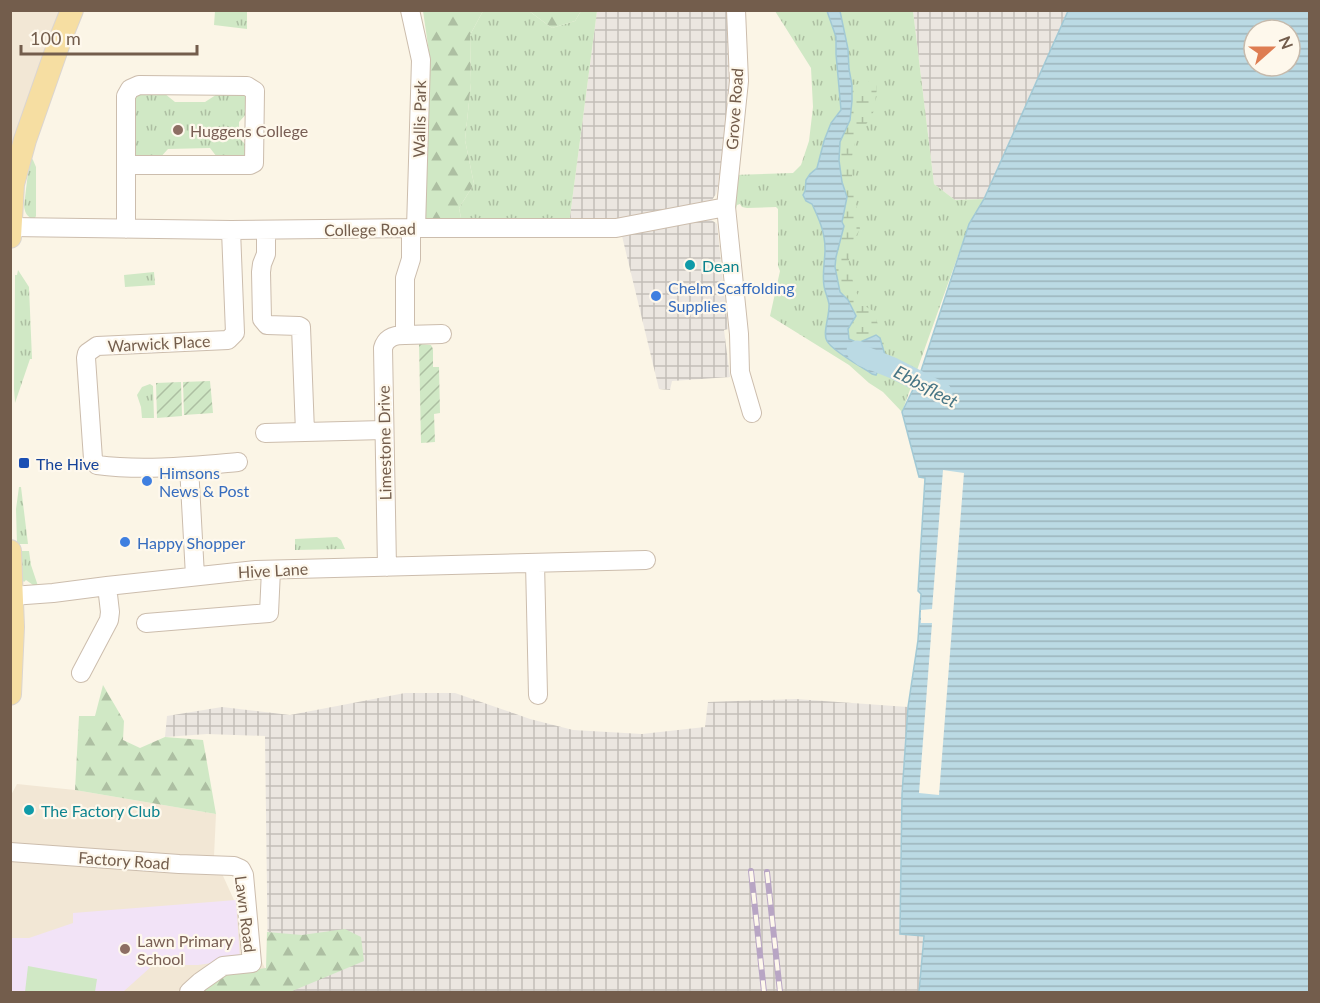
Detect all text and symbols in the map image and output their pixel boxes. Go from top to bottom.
scale bar [21,18,196,56]
north arrow [1242,18,1302,78]
text: 100 m [30,27,81,49]
text: N [1275,33,1298,52]
street label: Grove Road [722,67,746,151]
street label: Wallis Park [409,79,429,158]
place label: Huggens College [190,121,308,140]
marker: Huggens College [171,123,185,137]
street label: College Road [324,219,416,239]
place label: Dean [702,256,739,275]
marker: Dean [683,258,697,272]
place label: Chelm Scaffolding Supplies [668,278,794,315]
marker: Chelm Scaffolding Supplies [649,289,663,303]
street label: Warwick Place [107,331,211,355]
water label: Ebbsfleet [890,360,962,412]
street label: Limestone Drive [373,385,395,501]
place label: The Hive [36,454,99,473]
marker: The Hive [17,456,31,470]
place label: Himsons News & Post [159,463,250,500]
marker: Himsons News & Post [140,474,154,488]
place label: Happy Shopper [137,533,246,552]
marker: Happy Shopper [118,535,132,549]
street label: Hive Lane [238,559,308,581]
place label: The Factory Club [41,801,160,820]
marker: The Factory Club [22,803,36,817]
street label: Factory Road [78,847,170,873]
street label: Lawn Road [232,875,260,953]
place label: Lawn Primary School [137,931,234,968]
marker: Lawn Primary School [118,942,132,956]

